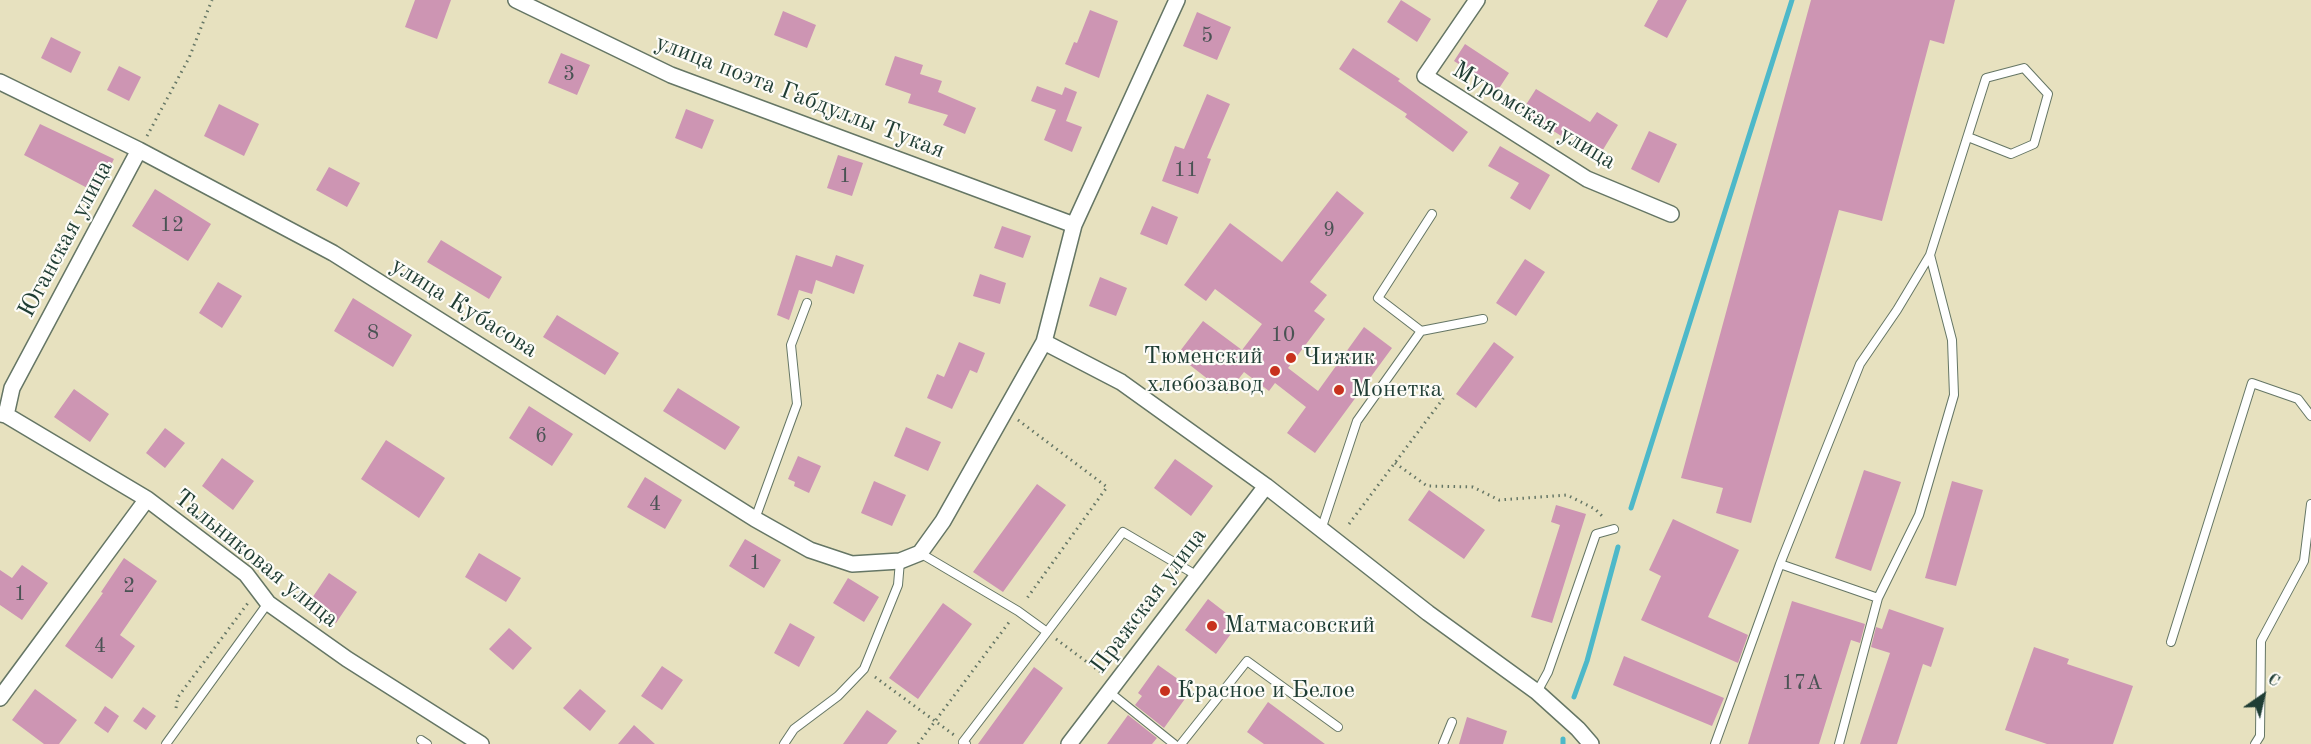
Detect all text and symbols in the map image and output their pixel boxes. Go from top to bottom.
house number: 5 [1201,23,1213,49]
street label: улица поэта Габдуллы Тукая [651,28,949,166]
street label: Муромская улица [1447,56,1621,176]
house number: 3 [563,61,575,87]
street label: Юганская улица [13,156,119,322]
house number: 11 [1174,157,1198,183]
house number: 1 [839,163,851,189]
house number: 12 [160,212,184,238]
house number: 9 [1323,217,1335,243]
street label: улица Кубасова [385,251,543,365]
house number: 8 [367,320,379,346]
house number: 10 [1271,322,1295,348]
place label: Тюменский хлебозавод [1144,343,1263,399]
place label: Чижик [1303,344,1376,372]
marker: Чижик [1284,351,1298,365]
marker: Тюменский хлебозавод [1268,364,1282,378]
place label: Монетка [1351,376,1442,404]
marker: Монетка [1332,383,1346,397]
house number: 6 [535,423,547,449]
street label: Тальниковая улица [168,484,344,634]
house number: 4 [649,491,661,517]
street label: Пражская улица [1085,522,1213,680]
house number: 1 [749,550,761,576]
house number: 2 [123,573,135,599]
house number: 1 [14,581,26,607]
place label: Матмасовский [1224,612,1375,640]
marker: Матмасовский [1205,619,1219,633]
house number: 4 [94,633,106,659]
north arrow [2233,666,2293,726]
house number: 17А [1782,670,1822,696]
text: С [2264,671,2282,691]
place label: Красное и Белое [1177,677,1355,705]
marker: Красное и Белое [1158,684,1172,698]

